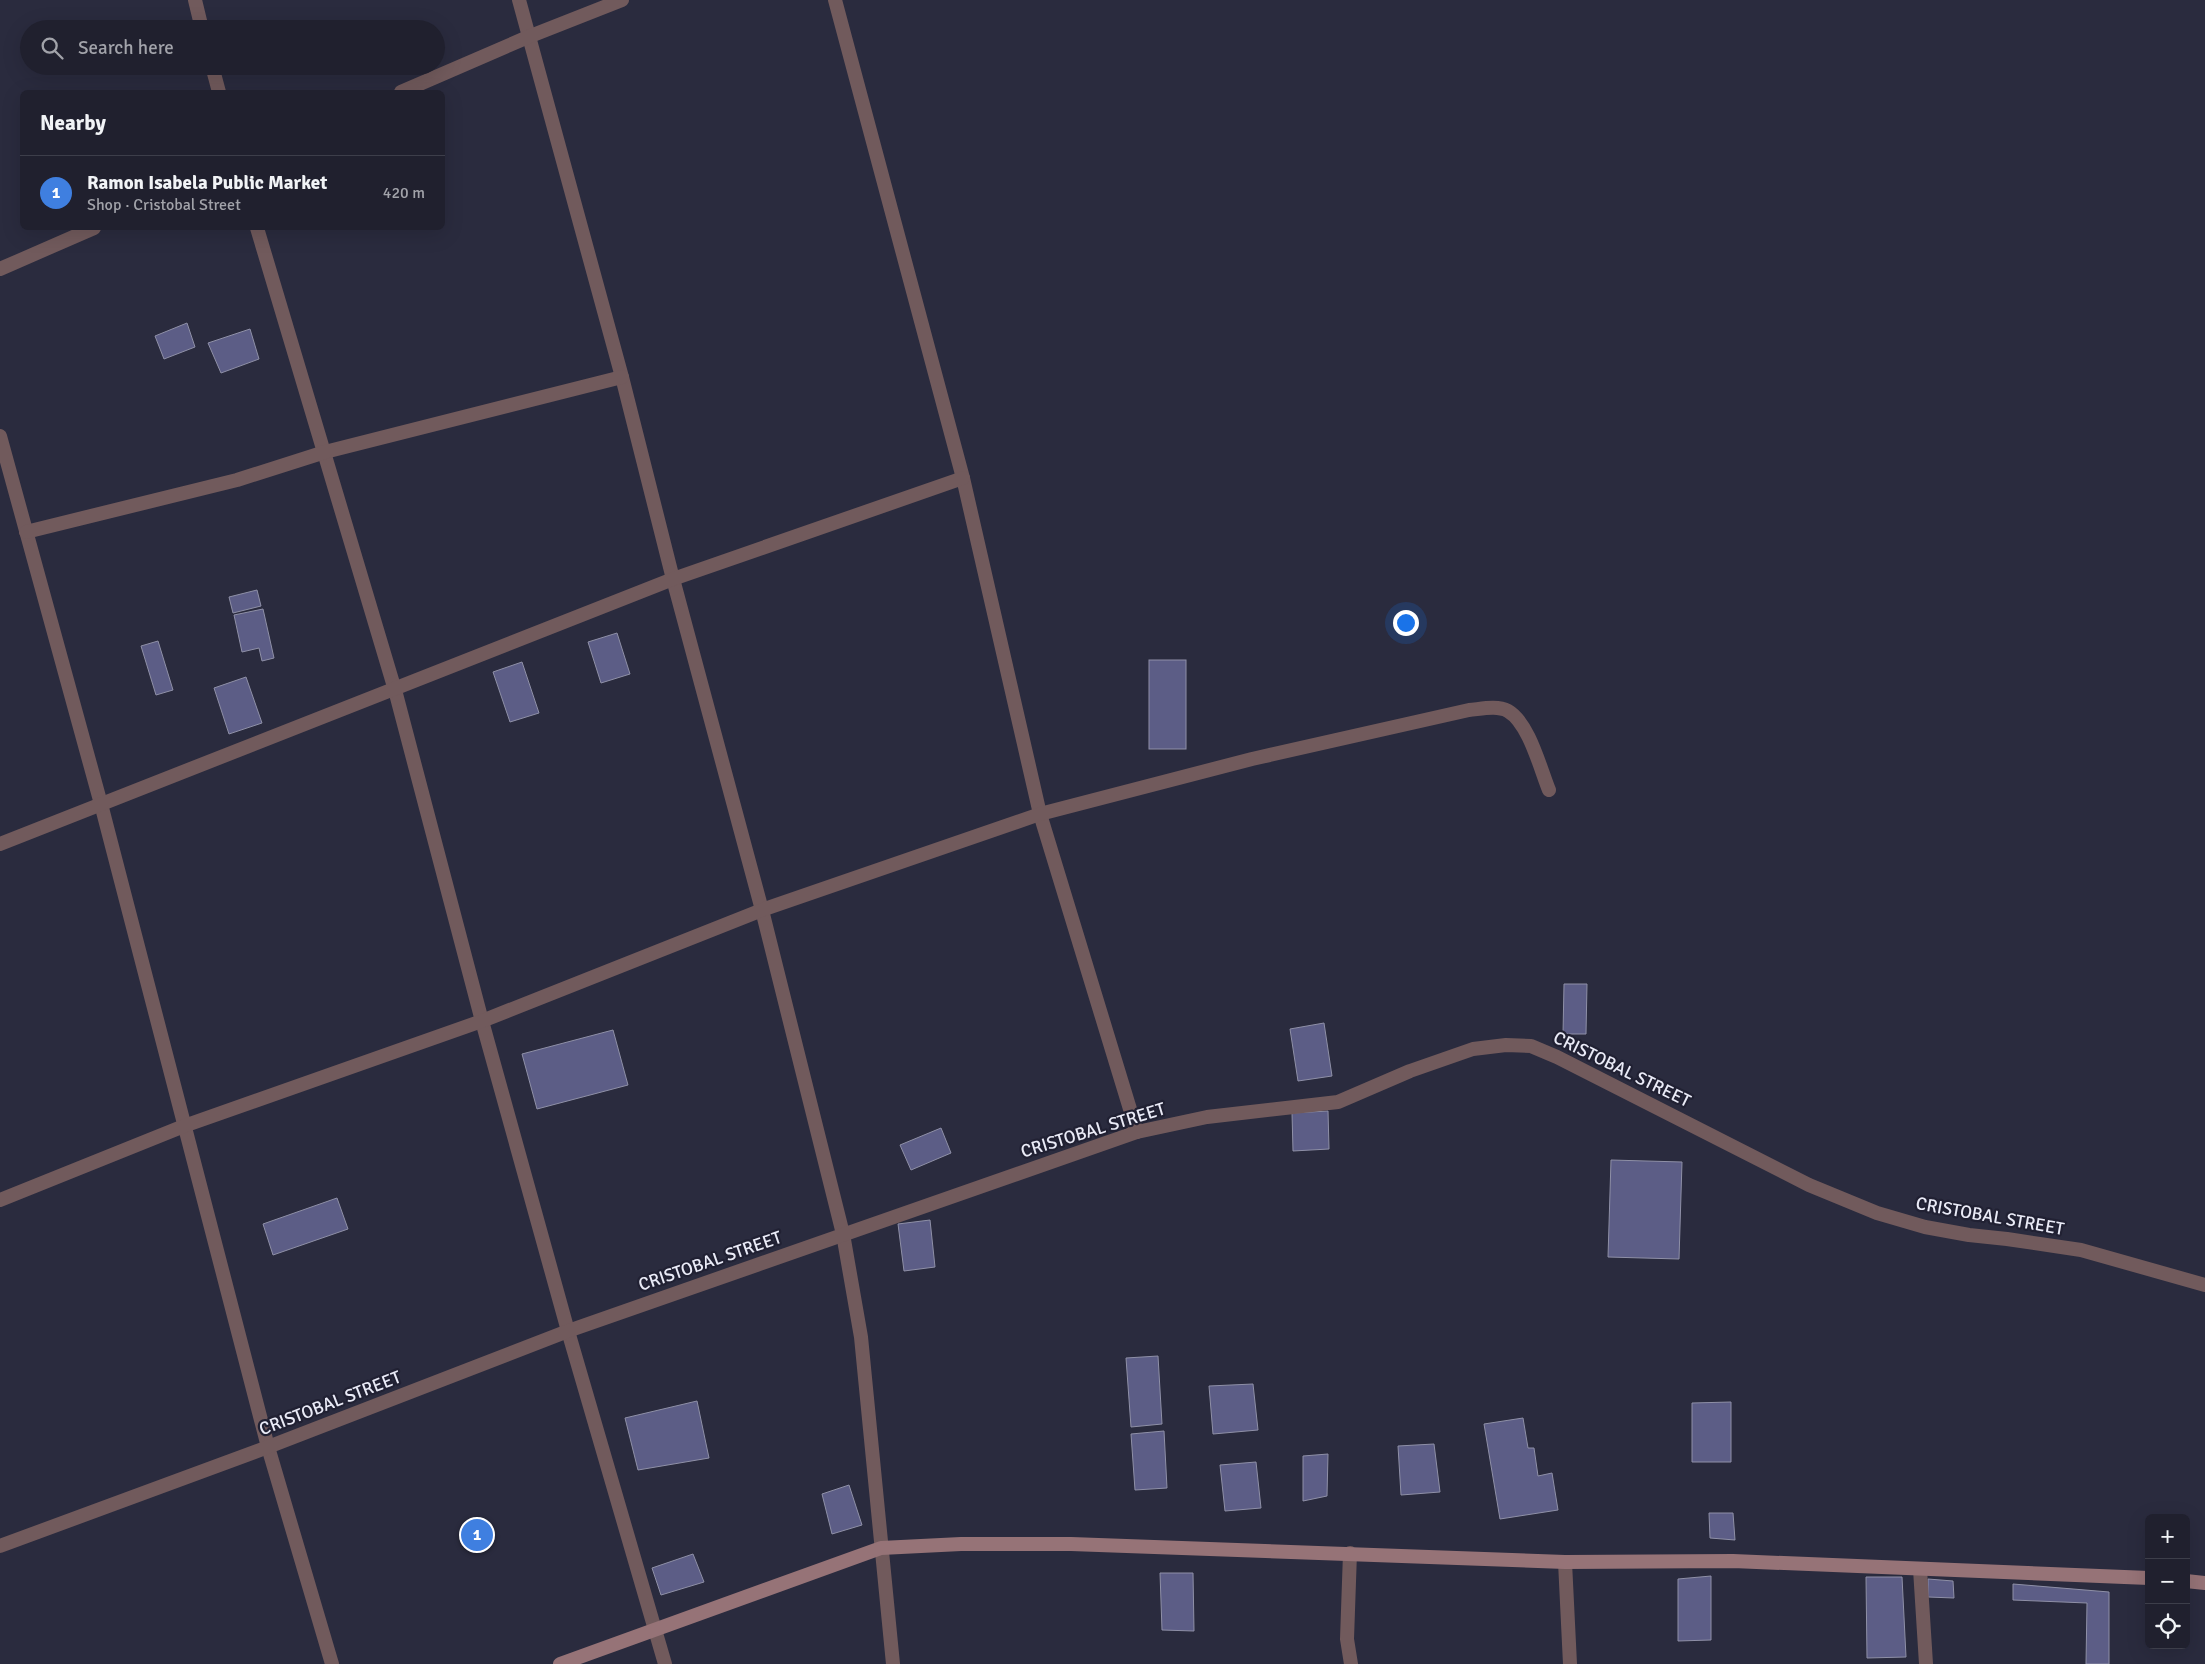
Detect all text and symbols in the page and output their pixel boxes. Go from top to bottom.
search box [20,20,445,75]
icon: search [38,34,66,62]
text: Search here [78,36,174,60]
text: Nearby [40,110,106,136]
text: Ramon Isabela Public Market [87,171,327,195]
text: 1 [52,183,60,203]
text: 420 m [383,183,425,203]
text: Shop · Cristobal Street [87,195,241,215]
your location [1393,610,1419,636]
street label: CRISTOBAL STREET [1550,1026,1694,1112]
street label: CRISTOBAL STREET [1018,1097,1168,1162]
street label: CRISTOBAL STREET [1914,1192,2066,1240]
street label: CRISTOBAL STREET [635,1226,785,1296]
street label: CRISTOBAL STREET [256,1366,404,1440]
map controls [2145,1514,2190,1649]
button: + [2145,1514,2190,1559]
pin: 1 [461,1516,493,1554]
button: − [2145,1559,2190,1604]
button: locate [2145,1604,2190,1649]

